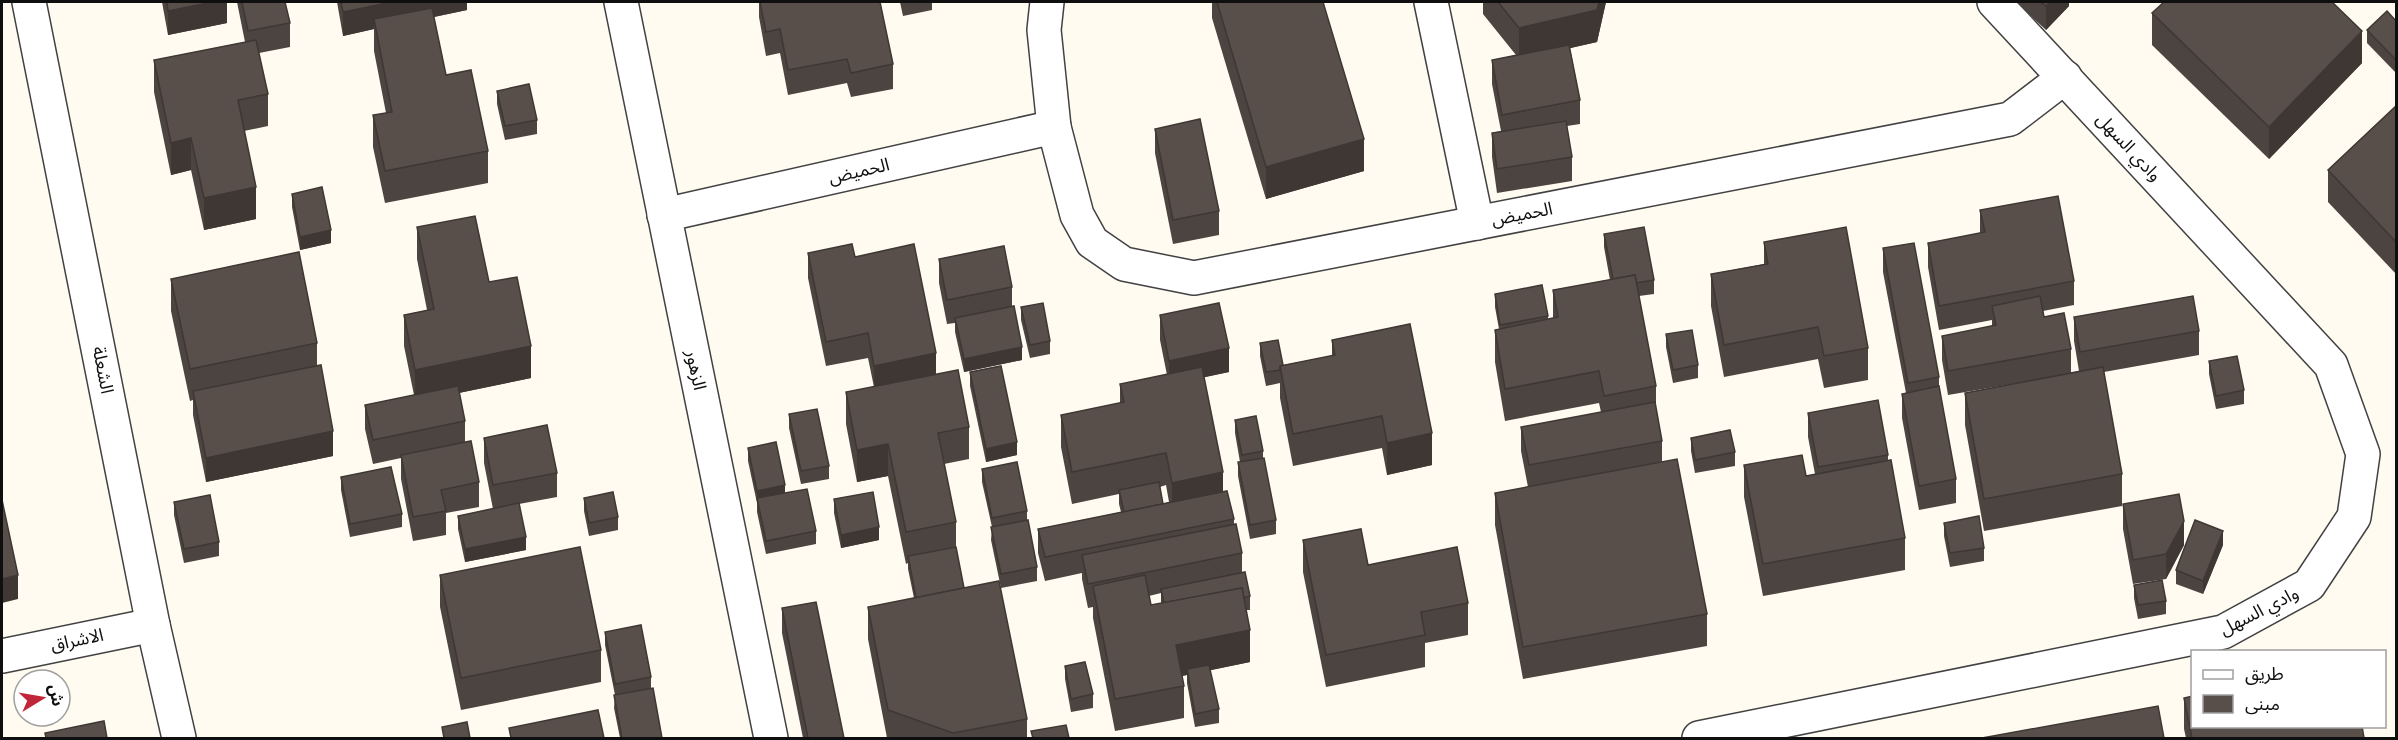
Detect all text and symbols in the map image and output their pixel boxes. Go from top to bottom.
street label: وادي السهل [2090,107,2168,187]
street label: الحميض [826,151,892,189]
street label: الحميض [1489,195,1554,231]
street label: الشعلة [88,344,120,396]
street label: الزهور [681,346,713,392]
street label: وادي السهل [2215,580,2303,642]
street label: الاشراق [48,622,106,656]
legend [2191,650,2386,728]
text: طريق [2245,661,2284,685]
north arrow [12,668,72,728]
text: ش [44,682,70,708]
text: مبنى [2245,691,2280,715]

